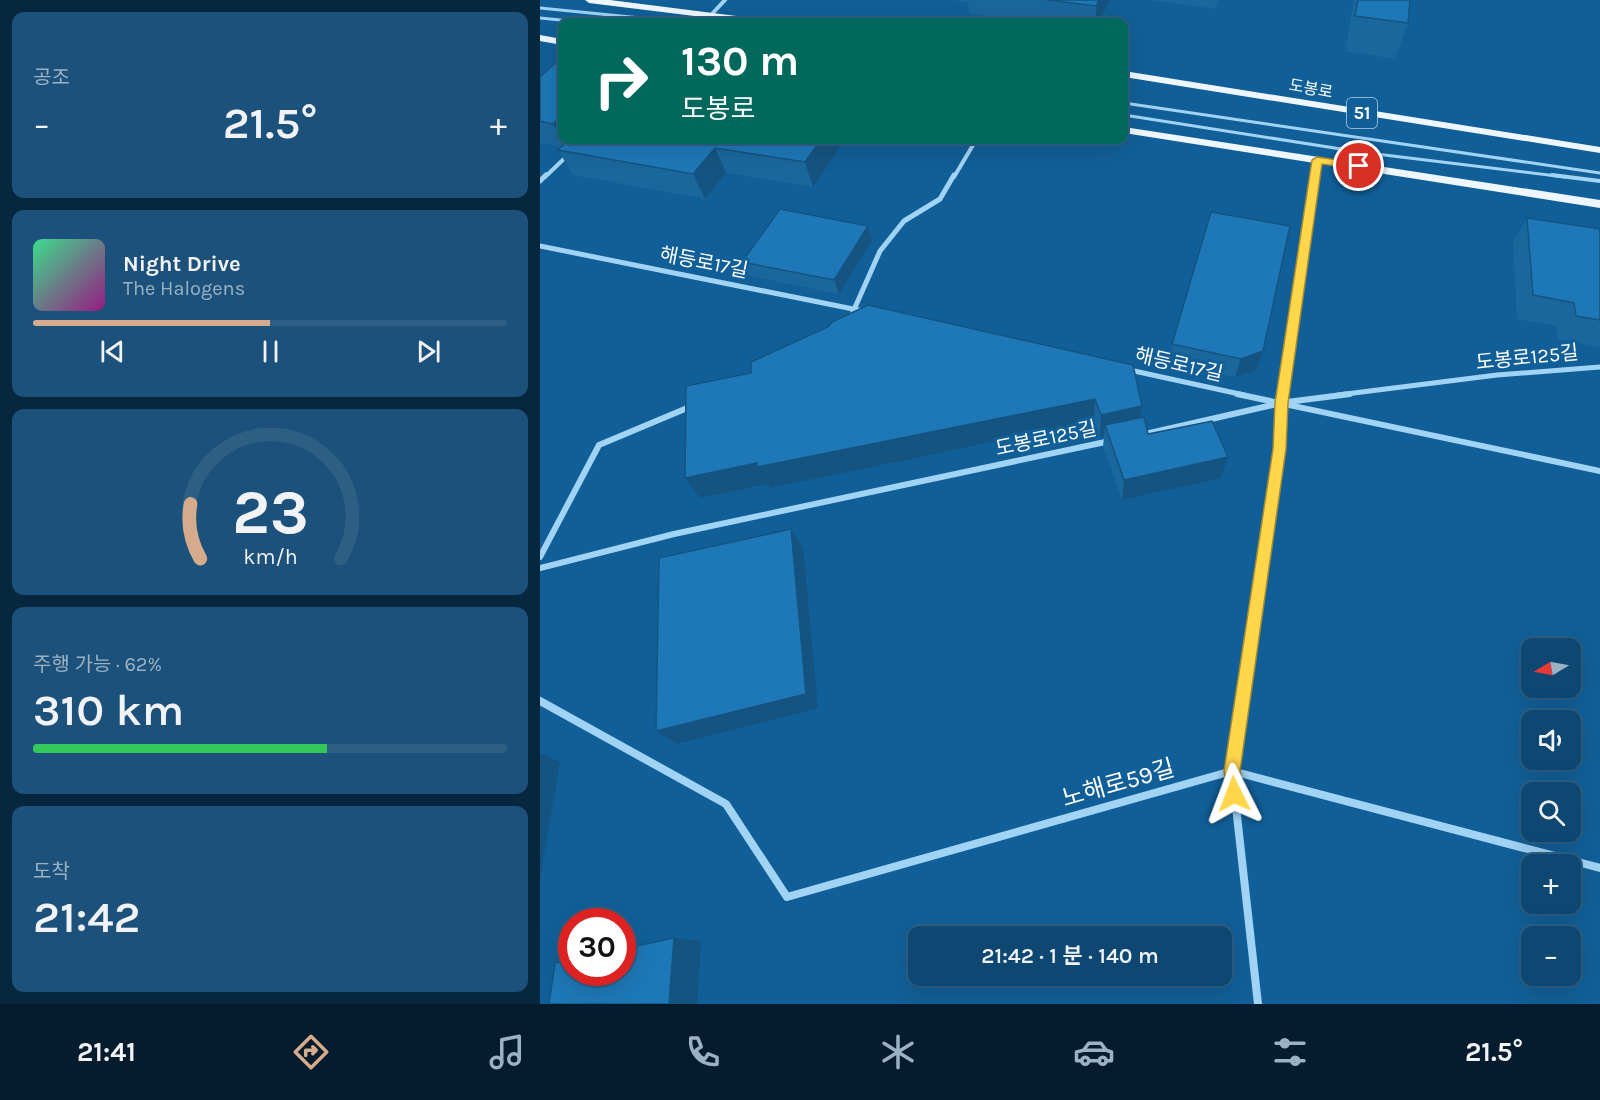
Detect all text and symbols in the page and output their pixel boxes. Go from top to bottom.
text: 130 m [681,36,799,86]
icon: right [582,42,660,120]
text: 공조 [33,66,70,89]
street label: 도봉로 [1288,75,1335,102]
text: 도봉로 [681,93,756,125]
text: 21.5° [223,97,317,149]
road number: 51 [1347,98,1377,128]
text: − [33,105,50,143]
text: + [490,105,507,143]
pin [1333,140,1384,191]
icon: arrive [1342,149,1375,182]
street label: 해등로17길 [658,243,750,282]
text: Night Drive [123,251,241,277]
text: The Halogens [123,277,245,300]
icon: previous [96,335,129,368]
icon: pause [254,335,287,368]
icon: next [412,335,445,368]
street label: 도봉로125길 [1475,341,1580,374]
street label: 해등로17길 [1133,343,1225,386]
street label: 도봉로125길 [993,417,1099,460]
text: 23 [232,476,308,549]
text: km/h [243,544,297,569]
north arrow [1521,638,1581,698]
map controls [1521,638,1581,986]
text: 주행 가능 · 62% [33,653,162,676]
text: 310 km [33,684,184,736]
button: sound [1521,710,1581,770]
street label: 노해로59길 [1058,754,1178,812]
position arrow [1202,762,1266,826]
button: search [1521,782,1581,842]
button: + [1521,854,1581,914]
text: 도착 [33,860,70,883]
text: 21:42 [33,891,141,943]
speed limit sign: 30 [558,908,636,986]
button: − [1521,926,1581,986]
text: 21:42 · 1 분 · 140 m [981,943,1159,969]
icon: directions [290,1031,332,1073]
icon: music [486,1031,528,1073]
icon: phone [682,1031,724,1073]
icon: climate [877,1031,919,1073]
icon: car [1073,1031,1115,1073]
icon: filters [1269,1031,1311,1073]
text: 21:41 [77,1036,136,1068]
text: 21.5° [1465,1036,1523,1068]

